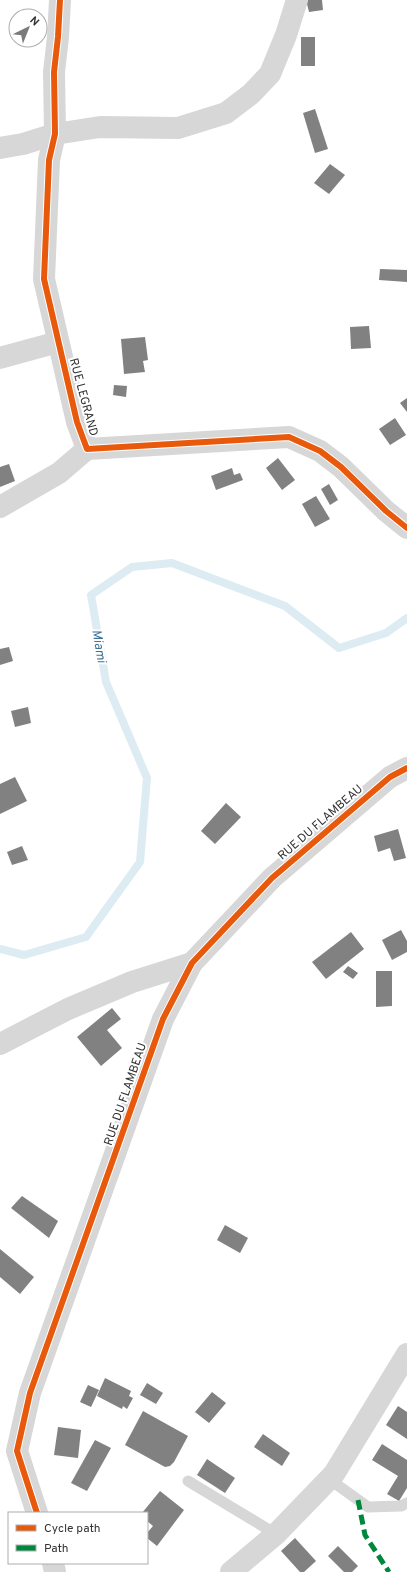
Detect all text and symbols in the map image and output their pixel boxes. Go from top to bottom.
north arrow [8,8,48,48]
text: N [26,14,42,29]
street label: RUE LEGRAND [65,356,101,438]
water label: Miami [87,628,109,665]
street label: RUE DU FLAMBEAU [275,781,367,864]
street label: RUE DU FLAMBEAU [101,1041,151,1148]
legend [8,1512,148,1564]
text: Cycle path [44,1521,101,1537]
text: Path [44,1541,69,1557]

